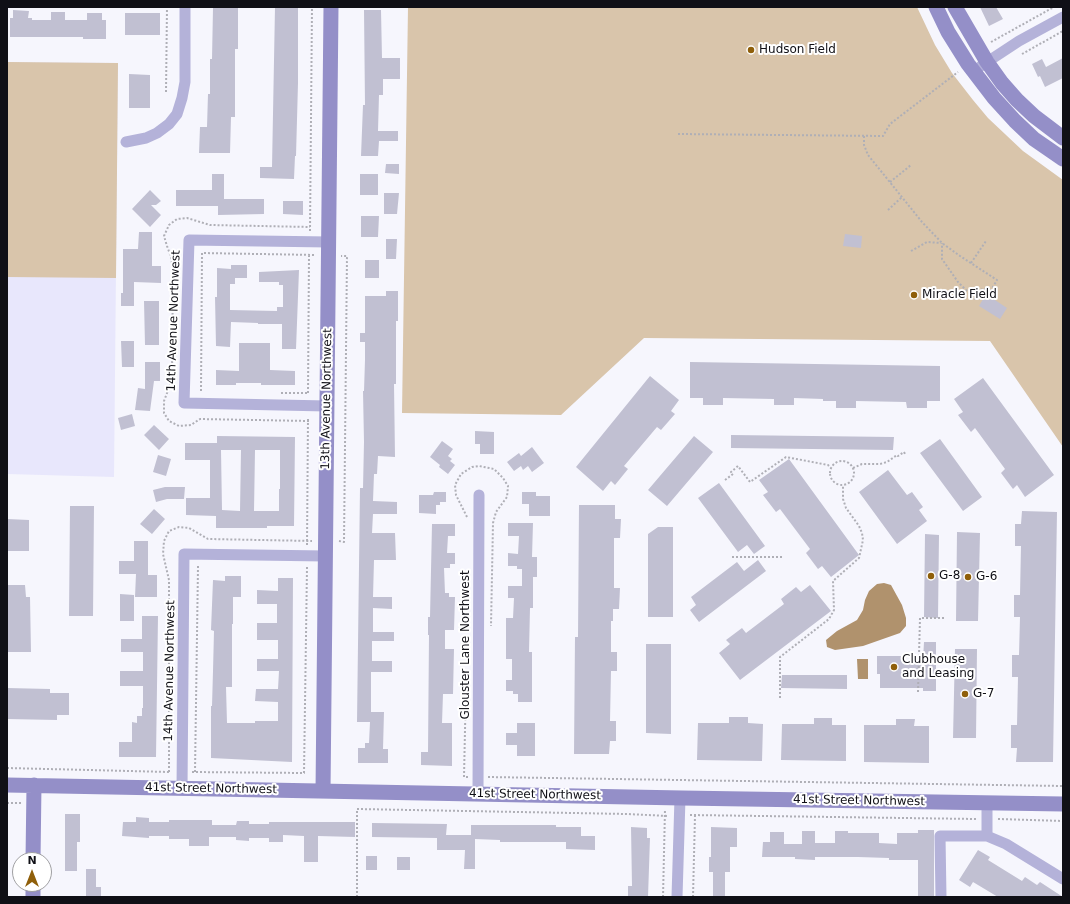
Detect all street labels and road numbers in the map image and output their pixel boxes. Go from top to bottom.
street label: 14th Avenue Northwest [164,250,184,392]
street label: 13th Avenue Northwest [319,328,335,470]
street label: Glouster Lane Northwest [459,570,473,720]
street label: 14th Avenue Northwest [162,600,178,742]
street label: 41st Street Northwest [145,781,277,797]
street label: 41st Street Northwest [469,787,601,803]
street label: 41st Street Northwest [793,793,925,809]

